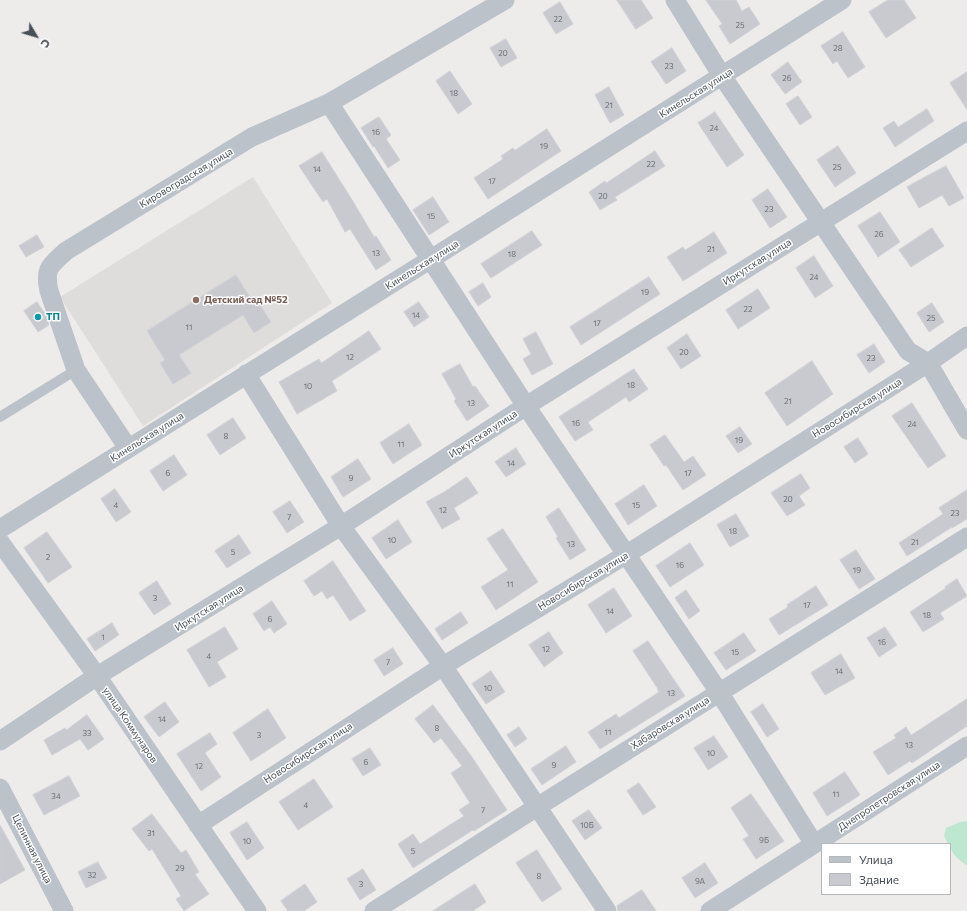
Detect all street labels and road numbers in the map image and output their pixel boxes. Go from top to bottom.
street label: Кинельская улица [657,66,735,120]
street label: Кировоградская улица [137,145,235,211]
street label: Иркутская улица [721,236,793,288]
street label: Кинельская улица [383,238,461,292]
street label: Новосибирская улица [810,376,904,440]
street label: Иркутская улица [447,408,519,460]
street label: Кинельская улица [108,410,186,464]
street label: Новосибирская улица [536,549,630,613]
street label: Иркутская улица [173,582,245,634]
street label: улица Коммунаров [100,685,160,765]
street label: Хабаровская улица [629,694,711,752]
street label: Новосибирская улица [262,720,354,786]
street label: Днепропетровская улица [836,759,942,833]
street label: Целинная улица [10,813,54,885]

